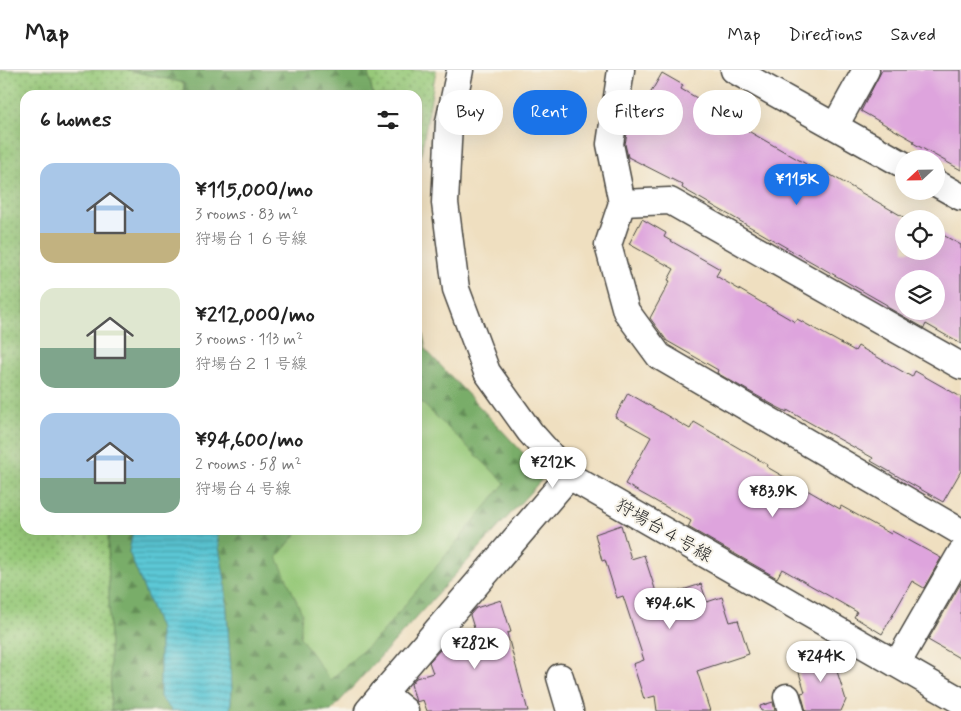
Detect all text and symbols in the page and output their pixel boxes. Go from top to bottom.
text: Map [25,19,69,50]
text: Map [728,23,761,47]
text: Directions [789,23,863,47]
text: Saved [891,23,936,47]
chip: Buy [438,90,503,135]
chip: Rent [513,90,587,135]
chip: Filters [597,90,683,135]
chip: New [693,90,761,135]
text: 6 homes [40,106,111,134]
icon: filters [374,106,402,134]
north arrow [895,150,945,200]
map controls [895,150,945,320]
pin: ¥115K [762,164,832,206]
text: ¥115K [775,169,819,190]
text: ¥115,000/mo [195,176,313,204]
icon: home [80,183,140,243]
text: 3 rooms · 83 m² [195,204,298,225]
button: locate [895,210,945,260]
text: 狩場台１６号線 [195,229,307,250]
button: layers [895,270,945,320]
text: ¥212,000/mo [195,301,315,329]
icon: home [80,308,140,368]
text: 3 rooms · 113 m² [195,329,303,350]
text: 狩場台２１号線 [195,354,307,375]
text: ¥94,600/mo [195,426,303,454]
icon: home [80,433,140,493]
pin: ¥212K [518,446,588,489]
text: ¥212K [531,452,575,473]
text: 2 rooms · 58 m² [195,454,301,475]
pin: ¥83.9K [732,476,814,518]
text: 狩場台４号線 [195,479,291,500]
text: ¥83.9K [749,481,797,502]
street label: 狩場台４号線 [611,493,716,568]
pin: ¥94.6K [629,588,711,630]
text: ¥94.6K [645,593,695,614]
pin: ¥282K [440,628,510,670]
text: ¥282K [452,633,498,654]
pin: ¥244K [786,640,856,683]
text: ¥244K [797,646,845,667]

